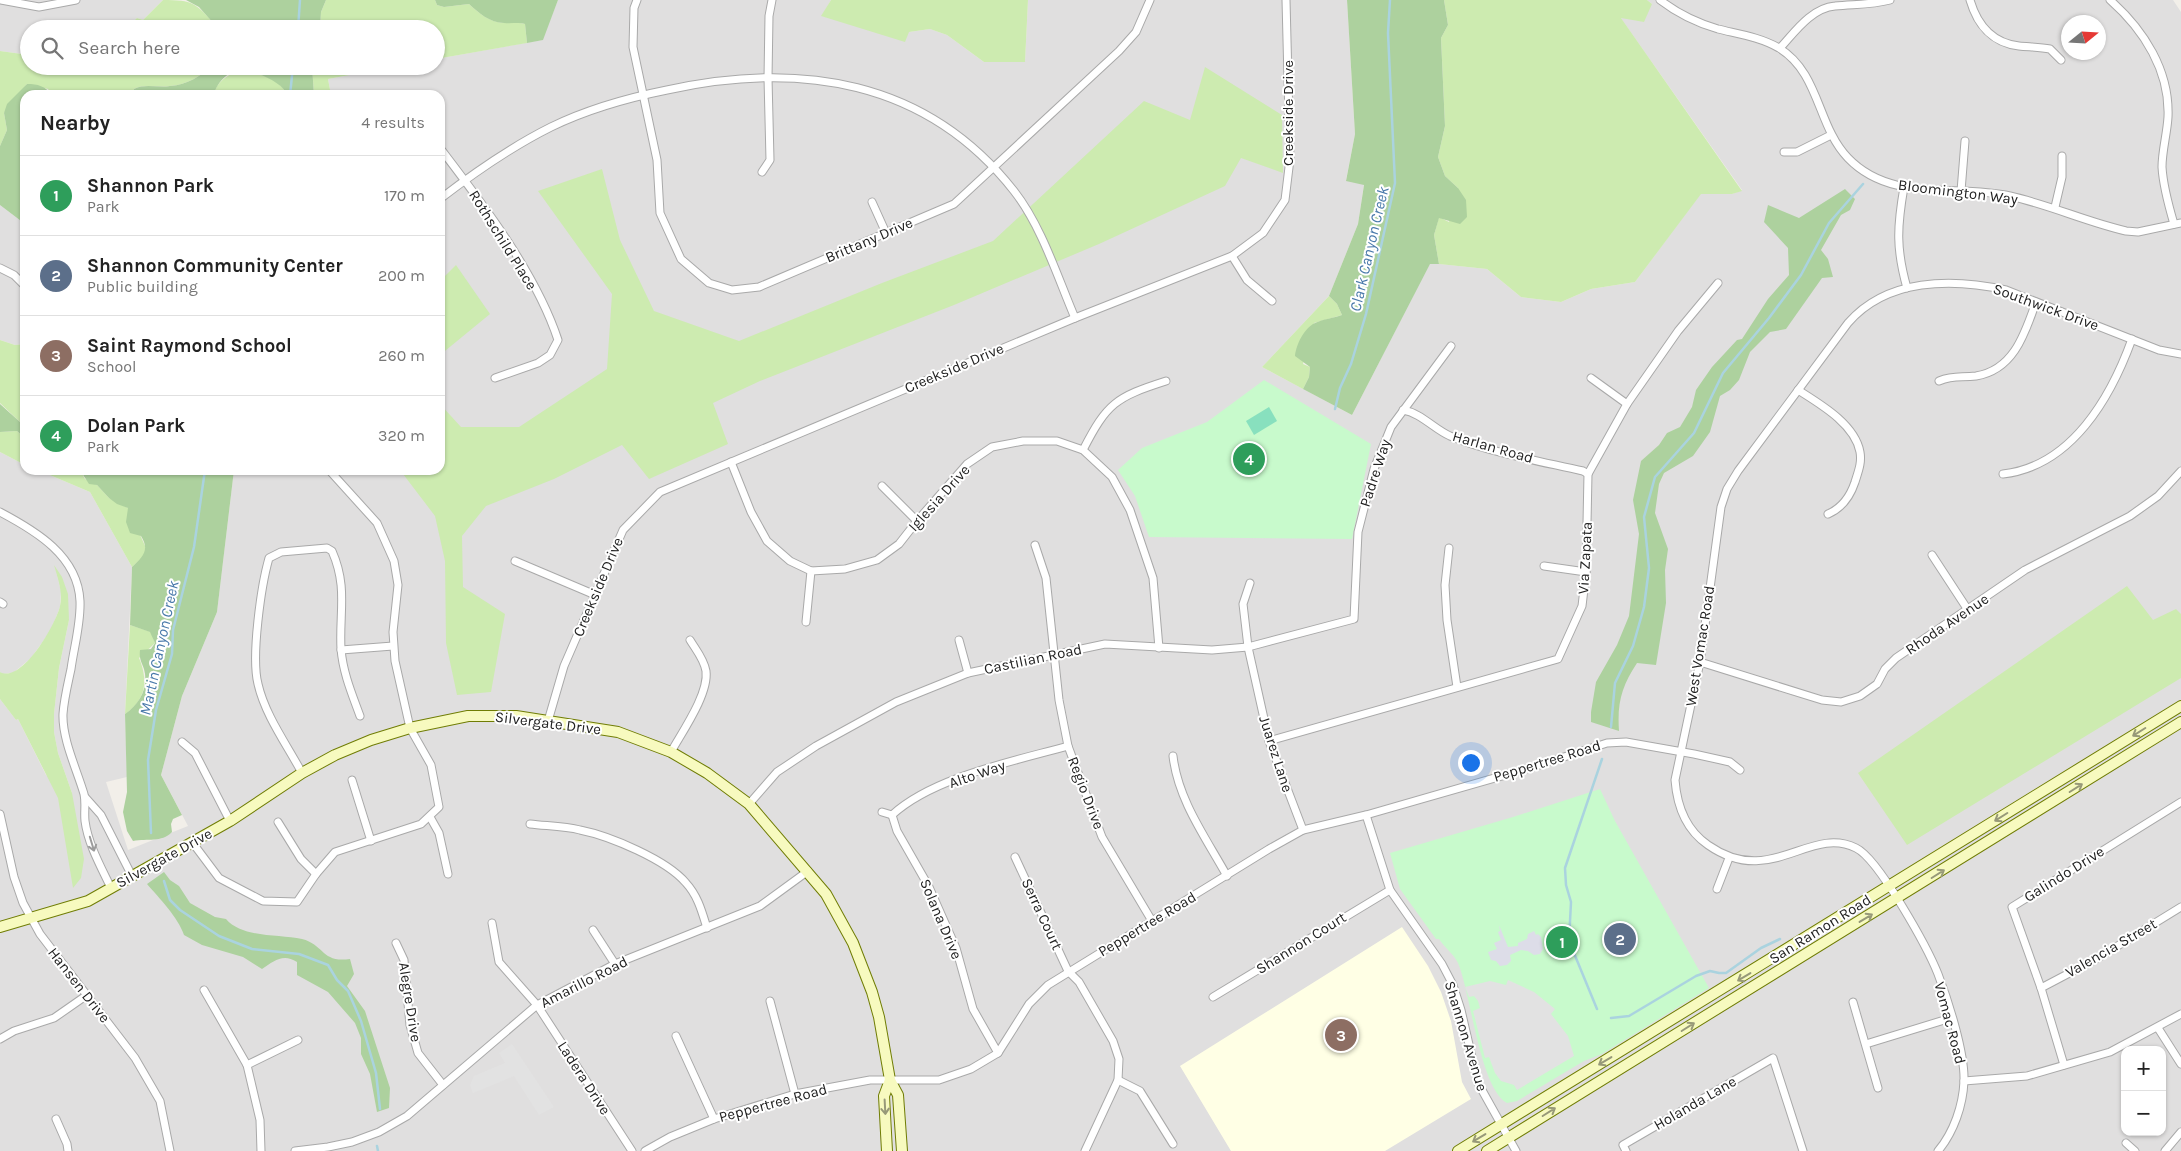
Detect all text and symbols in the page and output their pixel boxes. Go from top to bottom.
north arrow [2061,15,2106,60]
search box [20,20,445,75]
icon: search [38,34,66,62]
text: Search here [78,37,180,59]
street label: Creekside Drive [1279,60,1297,166]
text: Nearby [40,111,110,135]
text: 4 results [361,113,425,132]
text: Shannon Park [87,175,214,197]
street label: Bloomington Way [1897,176,2019,208]
water label: Clark Canyon Creek [1345,184,1393,313]
text: 1 [53,186,59,205]
text: 170 m [384,186,425,205]
street label: Rothschild Place [465,187,541,293]
text: Park [87,197,119,216]
street label: Brittany Drive [823,213,915,267]
text: Shannon Community Center [87,255,343,277]
text: 2 [51,266,61,285]
text: 200 m [378,266,425,285]
text: Public building [87,277,198,296]
street label: Southwick Drive [1991,280,2101,334]
text: Saint Raymond School [87,335,292,357]
street label: Creekside Drive [902,339,1006,397]
text: 3 [51,346,61,365]
text: 260 m [378,346,425,365]
text: School [87,357,137,376]
text: Dolan Park [87,415,185,437]
text: 4 [51,426,61,445]
text: 320 m [378,426,425,445]
street label: Harlan Road [1450,427,1536,467]
text: Park [87,437,119,456]
street label: Padre Way [1356,437,1394,509]
pin: 4 [1233,440,1265,478]
street label: Iglesia Drive [904,461,974,535]
street label: Via Zapata [1574,521,1596,595]
street label: Creekside Drive [569,535,627,639]
water label: Martin Canyon Creek [135,578,183,717]
street label: West Vomac Road [1682,584,1718,708]
street label: Rhoda Avenue [1902,590,1992,658]
street label: Castilian Road [982,640,1084,678]
street label: Silvergate Drive [494,708,602,738]
street label: Juarez Lane [1255,714,1297,794]
one-way arrow [2133,727,2147,737]
street label: Peppertree Road [1491,736,1603,786]
your location [1458,750,1484,776]
street label: Regio Drive [1064,754,1108,832]
street label: Alto Way [946,756,1008,792]
one-way arrow [2069,782,2083,793]
one-way arrow [1994,812,2008,822]
street label: Silvergate Drive [113,824,215,892]
one-way arrow [87,836,97,852]
street label: Galindo Drive [2021,842,2107,906]
one-way arrow [1931,868,1945,878]
street label: Serra Court [1018,875,1067,953]
street label: Solana Drive [916,876,966,962]
street label: Peppertree Road [1095,888,1199,960]
street label: San Ramon Road [1766,890,1874,968]
street label: Shannon Court [1253,908,1350,978]
one-way arrow [1859,912,1873,922]
street label: Valencia Street [2062,914,2160,981]
pin: 2 [1604,920,1636,958]
pin: 1 [1546,923,1578,961]
street label: Hansen Drive [44,944,114,1026]
street label: Amarillo Road [537,952,631,1012]
street label: Alegre Drive [395,961,425,1043]
one-way arrow [1737,972,1751,982]
street label: Shannon Avenue [1441,979,1491,1093]
street label: Vomac Road [1930,980,1970,1066]
pin: 3 [1325,1016,1357,1054]
one-way arrow [1680,1021,1694,1031]
street label: Ladera Drive [554,1038,614,1118]
map controls [2121,1046,2166,1136]
button: + [2121,1046,2166,1091]
one-way arrow [1598,1057,1612,1067]
street label: Holanda Lane [1650,1072,1740,1134]
street label: Peppertree Road [717,1080,829,1126]
button: − [2121,1091,2166,1136]
one-way arrow [880,1099,889,1115]
one-way arrow [1542,1107,1556,1117]
one-way arrow [1473,1133,1487,1143]

